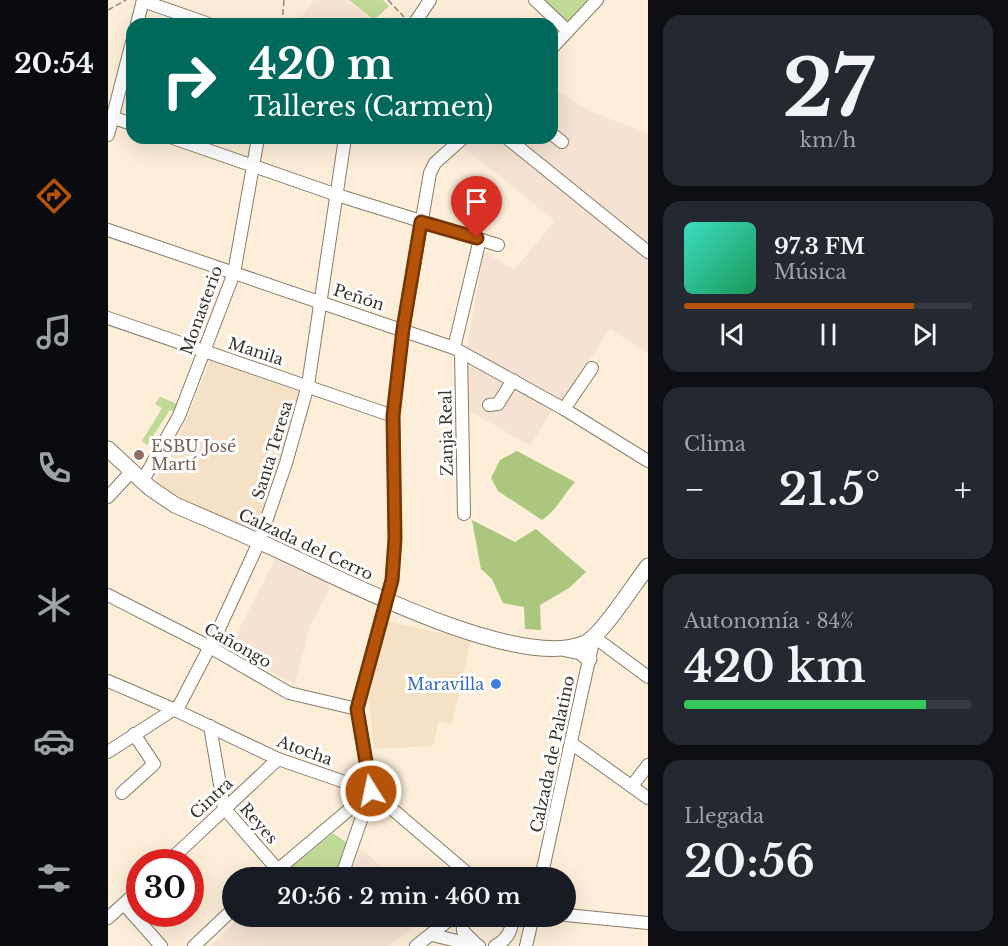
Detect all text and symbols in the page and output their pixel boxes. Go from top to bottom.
text: 420 m [249,38,394,90]
text: 27 [782,40,874,137]
icon: right [150,42,228,120]
text: 20:54 [14,47,94,80]
text: Talleres (Carmen) [249,90,493,123]
text: km/h [800,128,856,152]
icon: directions [33,175,75,217]
pin [451,176,502,238]
icon: arrive [460,185,493,218]
text: 97.3 FM [774,233,865,260]
text: Música [774,260,847,284]
street label: Monasterio [176,263,226,357]
street label: Peñón [331,279,387,315]
icon: music [33,311,75,353]
icon: previous [716,318,749,351]
icon: pause [812,318,845,351]
icon: next [908,318,941,351]
street label: Manila [226,333,286,369]
street label: Zanja Real [435,390,457,476]
street label: Santa Teresa [248,398,297,502]
text: Clima [684,432,746,456]
place label: ESBU José Martí [151,436,236,474]
icon: phone [33,447,75,489]
marker: ESBU José Martí [132,448,146,462]
text: 21.5° [778,461,880,517]
text: − [684,469,705,510]
text: + [954,469,972,510]
street label: Calzada del Cerro [236,504,376,584]
icon: climate [33,584,75,626]
text: Autonomía · 84% [684,609,854,633]
street label: Cañongo [201,618,275,672]
text: 420 km [684,638,866,694]
place label: Maravilla [407,674,484,694]
street label: Calzada de Palatino [526,674,578,834]
marker: Maravilla [489,677,503,691]
icon: car [33,720,75,762]
street label: Atocha [274,730,335,769]
position arrow [339,759,403,823]
street label: Cintra [185,773,237,823]
street label: Reyes [236,798,282,848]
text: Llegada [684,804,764,828]
text: 20:56 [684,833,815,889]
speed limit sign: 30 [126,849,204,927]
icon: filters [33,857,75,899]
text: 20:56 · 2 min · 460 m [277,883,521,910]

